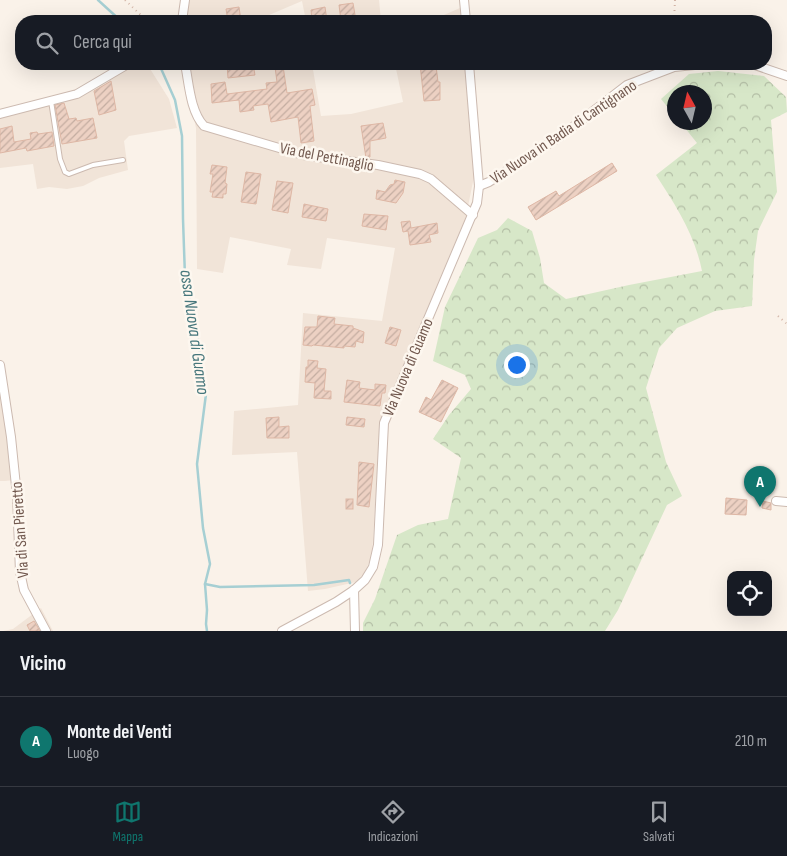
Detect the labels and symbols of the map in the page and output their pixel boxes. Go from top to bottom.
street label: Via Nuova in Badia di Cantignano [487,76,641,188]
north arrow [667,85,712,130]
street label: Via del Pettinaglio [278,139,375,176]
water label: ossa Nuova di Guamo [175,268,214,397]
street label: Via Nuova di Guamo [379,316,438,420]
your location [504,352,530,378]
pin: A [744,466,776,507]
street label: Via di San Pieretto [8,481,33,579]

